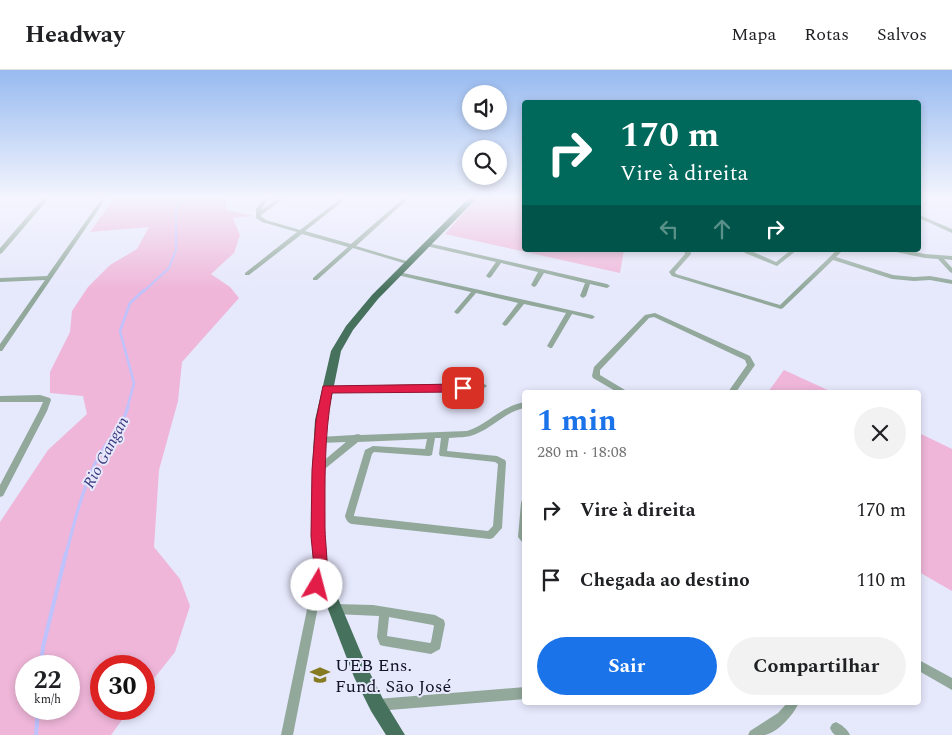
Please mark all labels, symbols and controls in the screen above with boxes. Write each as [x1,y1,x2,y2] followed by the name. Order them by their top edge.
[25,17,125,53] text: Headway
[731,21,776,48] text: Mapa
[804,21,849,48] text: Rotas
[877,21,927,48] text: Salvos
[462,85,507,185] map controls
[462,85,507,130] button: sound
[620,109,719,162] text: 170 m
[537,120,602,185] icon: right
[462,140,507,185] button: search
[620,157,748,190] text: Vire à direita
[655,215,683,243] icon: left
[708,215,736,243] icon: ahead
[761,215,789,243] icon: right
[442,367,484,409] pin
[449,374,477,402] icon: arrive
[537,398,617,444] text: 1 min
[854,407,906,459] button: close
[77,412,135,493] water label: Rio Gangan
[537,440,627,464] text: 280 m · 18:08
[537,496,565,524] icon: right
[580,496,696,525] text: Vire à direita
[856,496,906,525] text: 170 m
[290,558,342,610] position arrow
[537,566,565,594] icon: arrive
[580,566,750,595] text: Chegada ao destino
[856,566,906,595] text: 110 m
[537,637,717,695] button: Sair
[727,637,906,695] button: Compartilhar
[335,652,452,700] place label: UEB Ens. Fund. São José
[90,655,155,720] speed limit sign: 30
[33,662,62,700] text: 22
[309,664,331,686] school or university icon: UEB Ens. Fund. São José
[34,690,61,709] text: km/h

